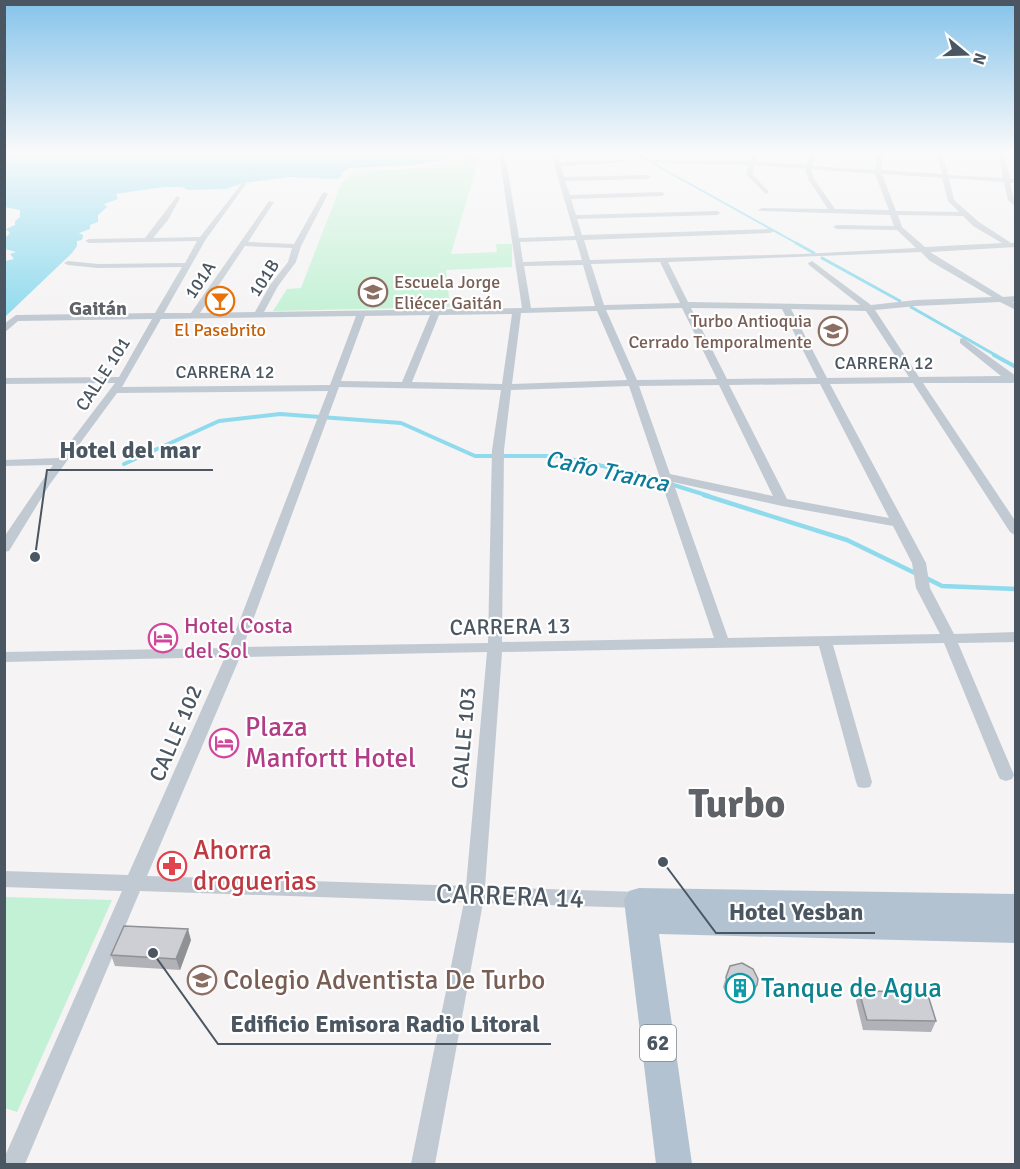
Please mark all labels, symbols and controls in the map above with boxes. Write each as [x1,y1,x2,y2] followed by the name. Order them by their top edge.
[936,24,996,84] north arrow
[968,50,991,67] text: N
[244,255,284,301] street label: 101B
[180,257,220,303] street label: 101A
[394,271,502,314] place label: Escuela Jorge Eliécer Gaitán
[357,276,389,308] school or university icon: Escuela Jorge Eliécer Gaitán
[204,285,236,317] bar icon: El Pasebrito
[69,296,127,321] district label: Gaitán
[628,310,812,353] place label: Turbo Antioquia Cerrado Temporalmente
[817,315,849,347] school or university icon: Turbo Antioquia Cerrado Temporalmente
[174,319,266,341] place label: El Pasebrito
[71,333,135,415] street label: CALLE 101
[835,352,933,374] street label: CARRERA 12
[176,361,274,383] street label: CARRERA 12
[47,428,213,470] callout: Hotel del mar
[59,435,201,465] text: Hotel del mar
[543,443,672,499] water label: Caño Tranca
[184,612,293,664] place label: Hotel Costa del Sol
[449,612,571,641] street label: CARRERA 13
[147,622,179,654] hotel icon: Hotel Costa del Sol
[143,681,208,786] street label: CALLE 102
[446,686,481,790] street label: CALLE 103
[245,711,416,775] place label: Plaza Manfortt Hotel
[208,727,240,759] hotel icon: Plaza Manfortt Hotel
[689,779,786,829] district label: Turbo
[193,834,316,898] place label: Ahorra droguerias
[156,850,188,882] pharmacy icon: Ahorra droguerias
[435,877,585,916] street label: CARRERA 14
[716,891,875,933] callout: Hotel Yesban
[729,897,863,927] text: Hotel Yesban
[186,964,218,996] school or university icon: Colegio Adventista De Turbo
[223,964,545,997] place label: Colegio Adventista De Turbo
[724,972,756,1004] building icon: Tanque de Agua
[761,972,942,1005] place label: Tanque de Agua
[218,1002,551,1044] callout: Edificio Emisora Radio Litoral
[230,1009,540,1039] text: Edificio Emisora Radio Litoral
[640,1025,676,1061] road number: 62

